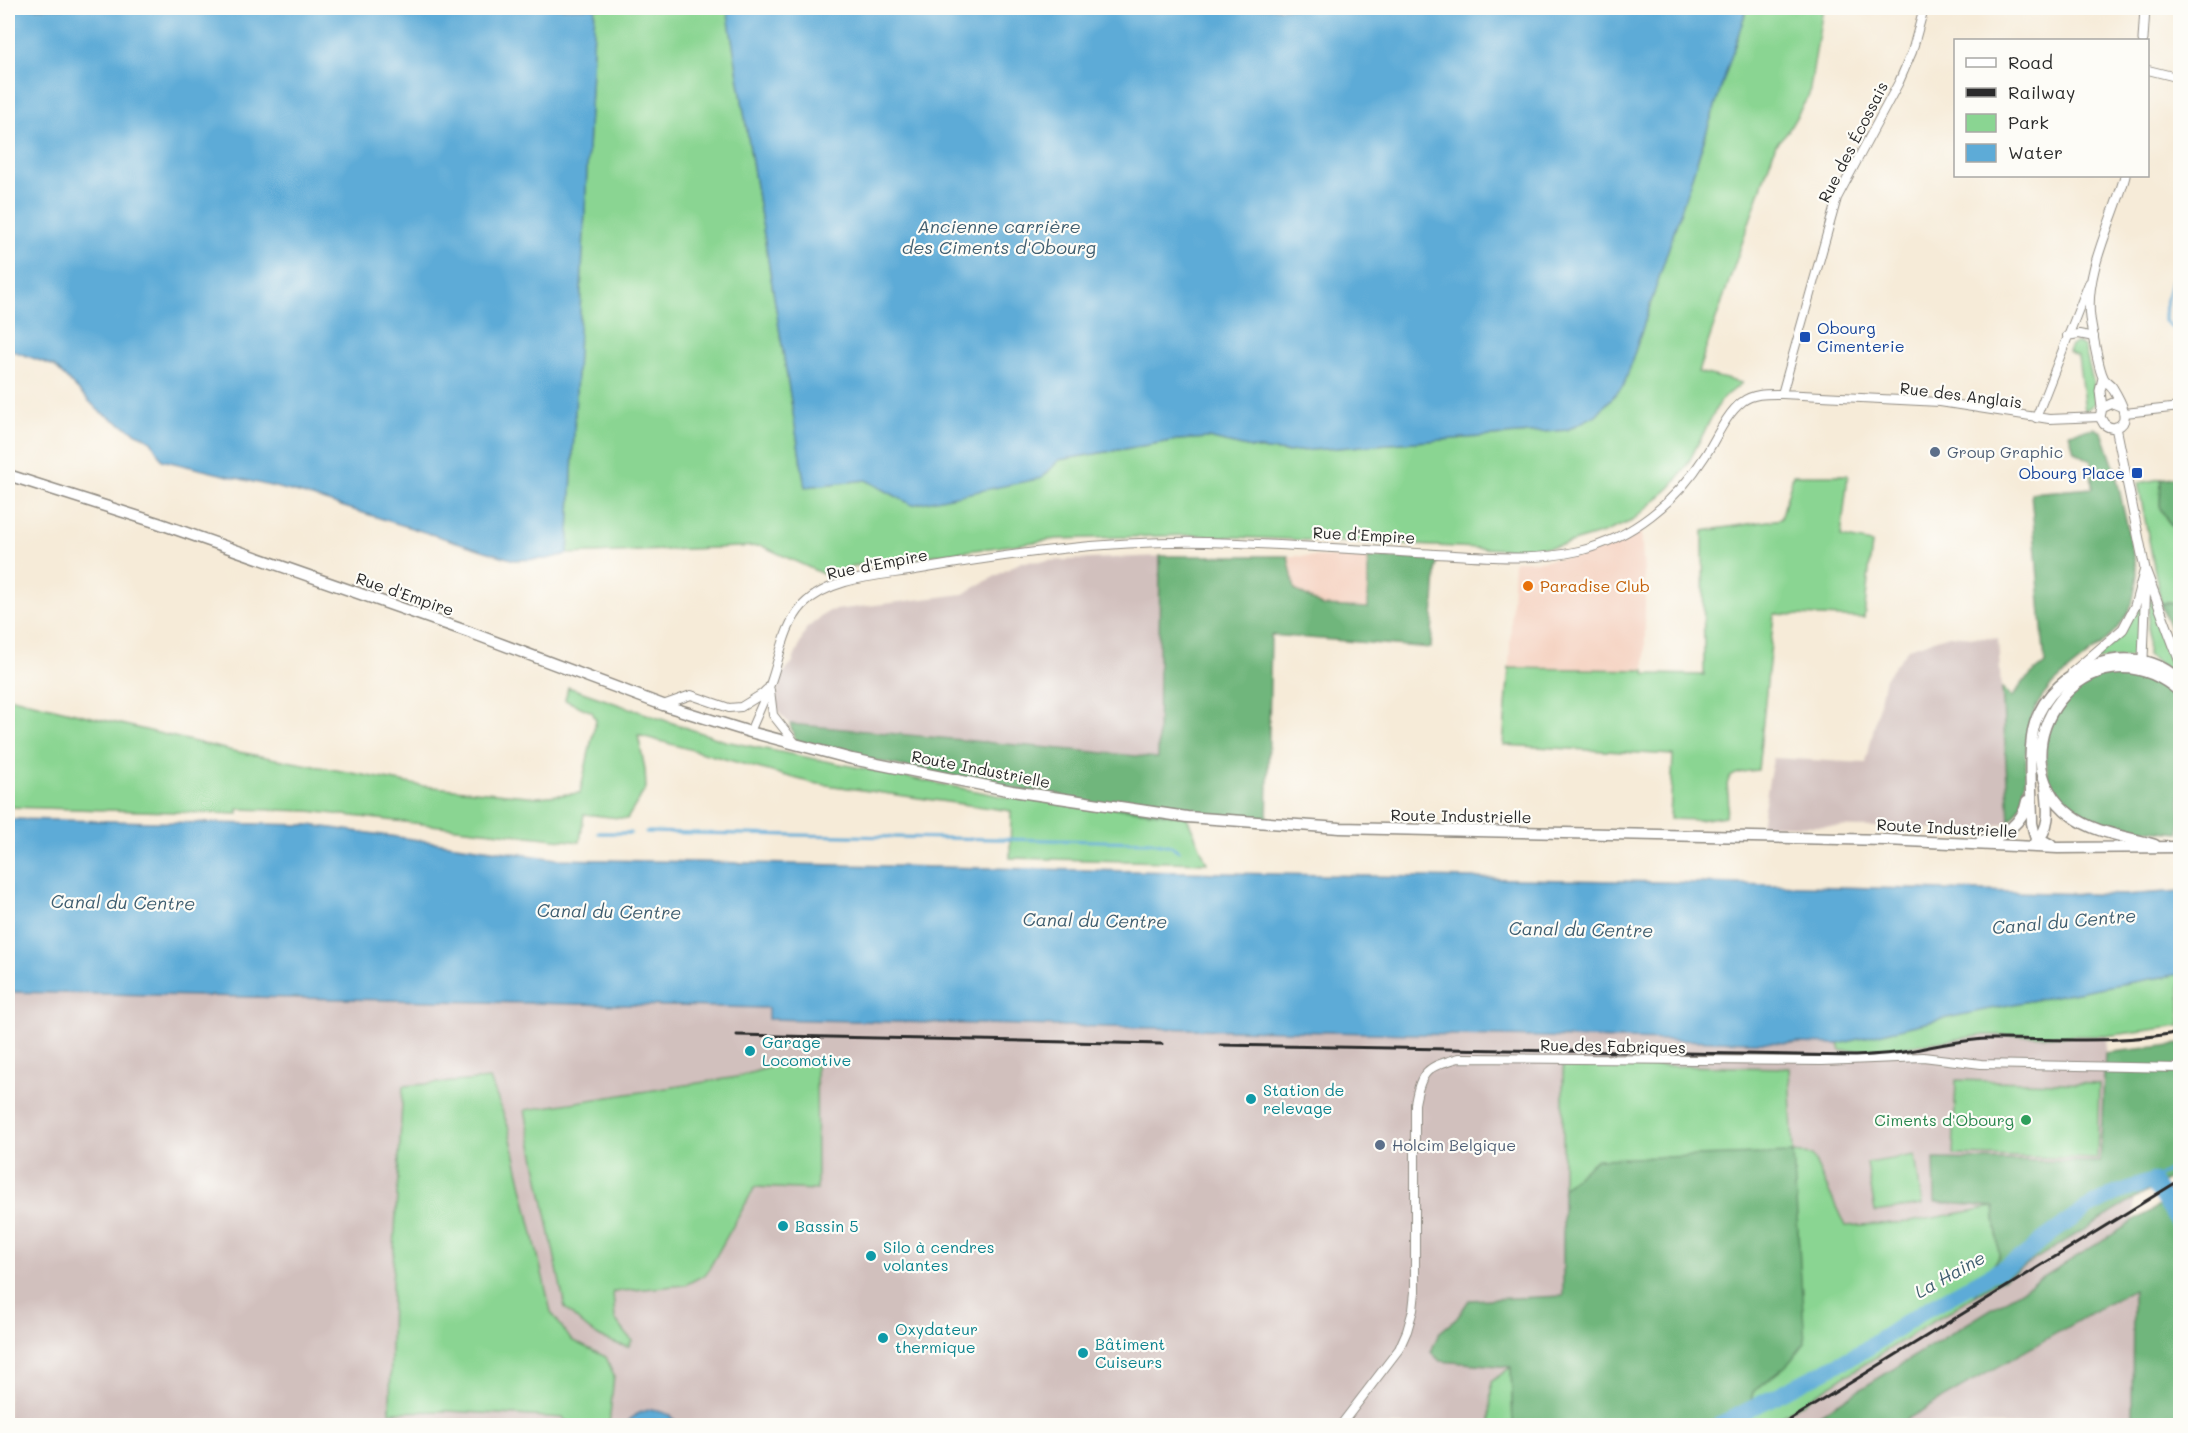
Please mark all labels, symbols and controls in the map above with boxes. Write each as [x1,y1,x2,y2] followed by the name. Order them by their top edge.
[1954,39,2149,177] legend
[2008,50,2053,74] text: Road
[1813,78,1892,206] street label: Rue des Écossais
[2008,80,2075,104] text: Railway
[2008,110,2049,134] text: Park
[2008,140,2063,164] text: Water
[902,214,1096,259] water label: Ancienne carrière des Ciments d'Obourg
[1817,317,1905,356] place label: Obourg Cimenterie
[1798,330,1812,344] marker: Obourg Cimenterie
[1899,377,2023,412] street label: Rue des Anglais
[1947,441,2063,462] place label: Group Graphic
[1928,445,1942,459] marker: Group Graphic
[2018,462,2125,483] place label: Obourg Place
[2130,466,2144,480] marker: Obourg Place
[1312,521,1416,548] street label: Rue d'Empire
[825,543,929,584] street label: Rue d'Empire
[353,567,457,620] street label: Rue d'Empire
[1540,575,1650,596] place label: Paradise Club
[1521,579,1535,593] marker: Paradise Club
[910,745,1052,792] street label: Route Industrielle
[1390,804,1532,827] street label: Route Industrielle
[1876,813,2018,842] street label: Route Industrielle
[51,889,196,915] water label: Canal du Centre
[537,898,682,924] water label: Canal du Centre
[1991,903,2137,939] water label: Canal du Centre
[1023,907,1168,933] water label: Canal du Centre
[1509,916,1654,942] water label: Canal du Centre
[762,1031,851,1070] place label: Garage Locomotive
[1540,1034,1686,1057] street label: Rue des Fabriques
[743,1044,757,1058] marker: Garage Locomotive
[1263,1079,1344,1118] place label: Station de relevage
[1244,1092,1258,1106] marker: Station de relevage
[1874,1109,2014,1130] place label: Ciments d'Obourg
[2019,1113,2033,1127] marker: Ciments d'Obourg
[1392,1134,1516,1155] place label: Holcim Belgique
[1373,1138,1387,1152] marker: Holcim Belgique
[795,1215,859,1236] place label: Bassin 5
[776,1219,790,1233] marker: Bassin 5
[883,1236,995,1275] place label: Silo à cendres volantes
[1910,1245,1989,1303] water label: La Haine
[864,1249,878,1263] marker: Silo à cendres volantes
[895,1318,978,1357] place label: Oxydateur thermique
[876,1331,890,1345] marker: Oxydateur thermique
[1095,1333,1165,1372] place label: Bâtiment Cuiseurs
[1076,1346,1090,1360] marker: Bâtiment Cuiseurs

